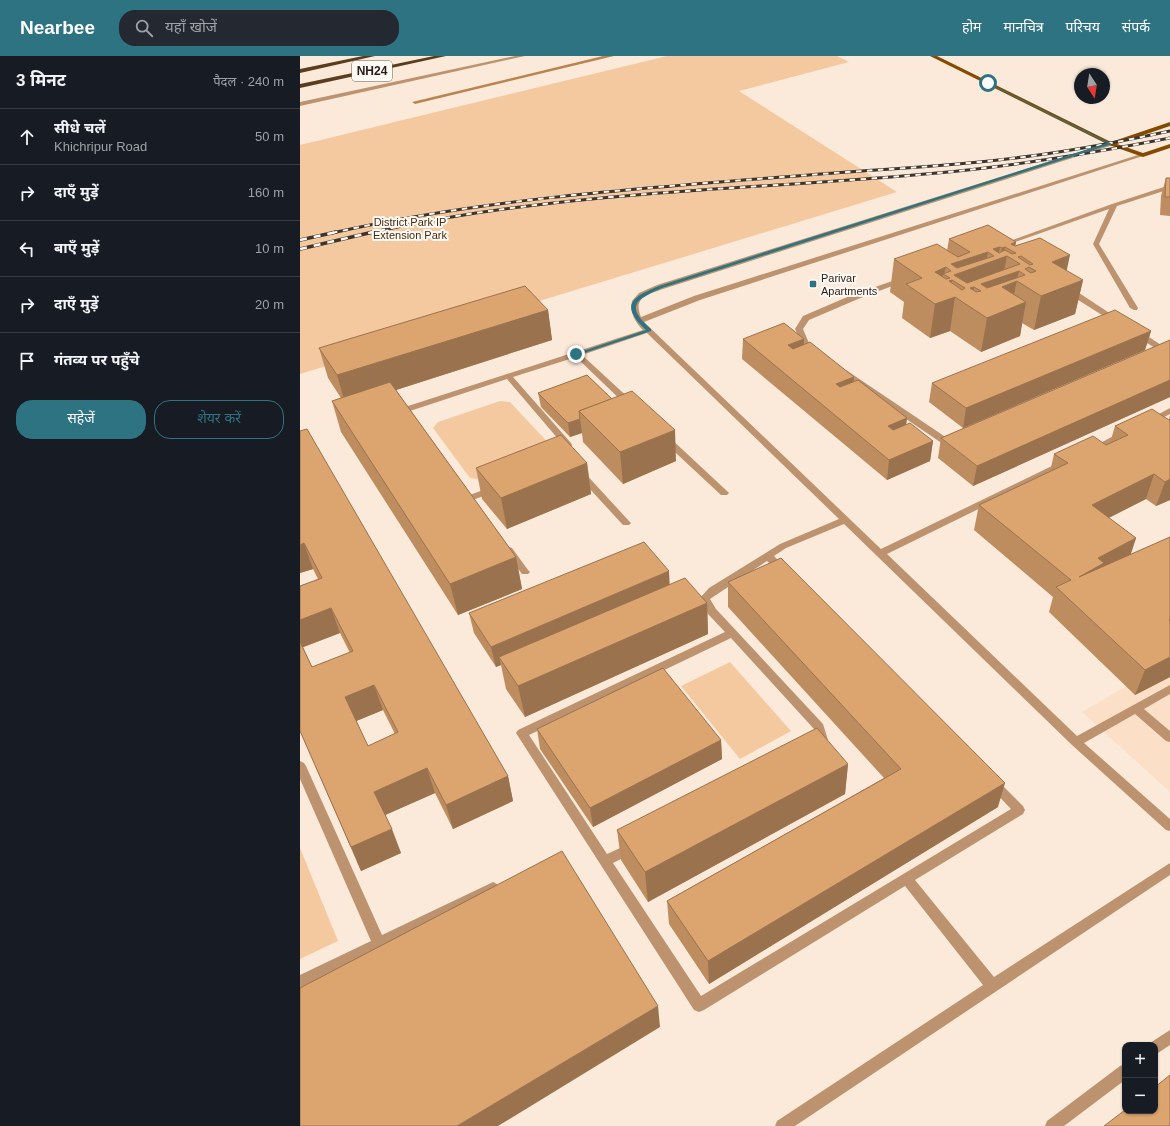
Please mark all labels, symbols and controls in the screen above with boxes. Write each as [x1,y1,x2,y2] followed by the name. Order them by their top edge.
[119,10,399,46] search box
[20,17,95,38] text: Nearbee
[133,17,155,39] icon: search
[165,18,217,35] text: यहाँ खोजें
[962,19,981,35] text: होम
[1003,19,1044,35] text: मानचित्र
[1066,19,1100,35] text: परिचय
[1122,19,1150,35] text: संपर्क
[352,61,392,81] road number: NH24
[1074,68,1110,104] north arrow
[16,71,66,90] text: 3 मिनट
[213,74,284,89] text: पैदल · 240 m
[979,74,997,92] route start
[54,119,105,136] text: सीधे चलें
[16,126,38,148] icon: ahead
[255,129,284,144] text: 50 m
[54,139,147,154] text: Khichripur Road
[16,182,38,204] icon: right
[54,183,98,200] text: दाएँ मुड़ें
[248,185,284,200] text: 160 m
[373,216,447,241] park label: District Park IP Extension Park
[16,238,38,260] icon: left
[54,239,99,256] text: बाएँ मुड़ें
[255,241,284,256] text: 10 m
[821,272,878,297] place label: Parivar Apartments
[808,279,818,289] marker: Parivar Apartments
[16,294,38,316] icon: right
[54,295,98,312] text: दाएँ मुड़ें
[255,297,284,312] text: 20 m
[567,345,585,363] route end
[16,350,38,372] icon: arrive
[54,351,139,368] text: गंतव्य पर पहुँचे
[16,400,146,439] button: सहेजें
[154,400,284,439] button: शेयर करें
[1122,1042,1158,1114] map controls
[1122,1042,1158,1078] button: +
[1122,1078,1158,1114] button: −

